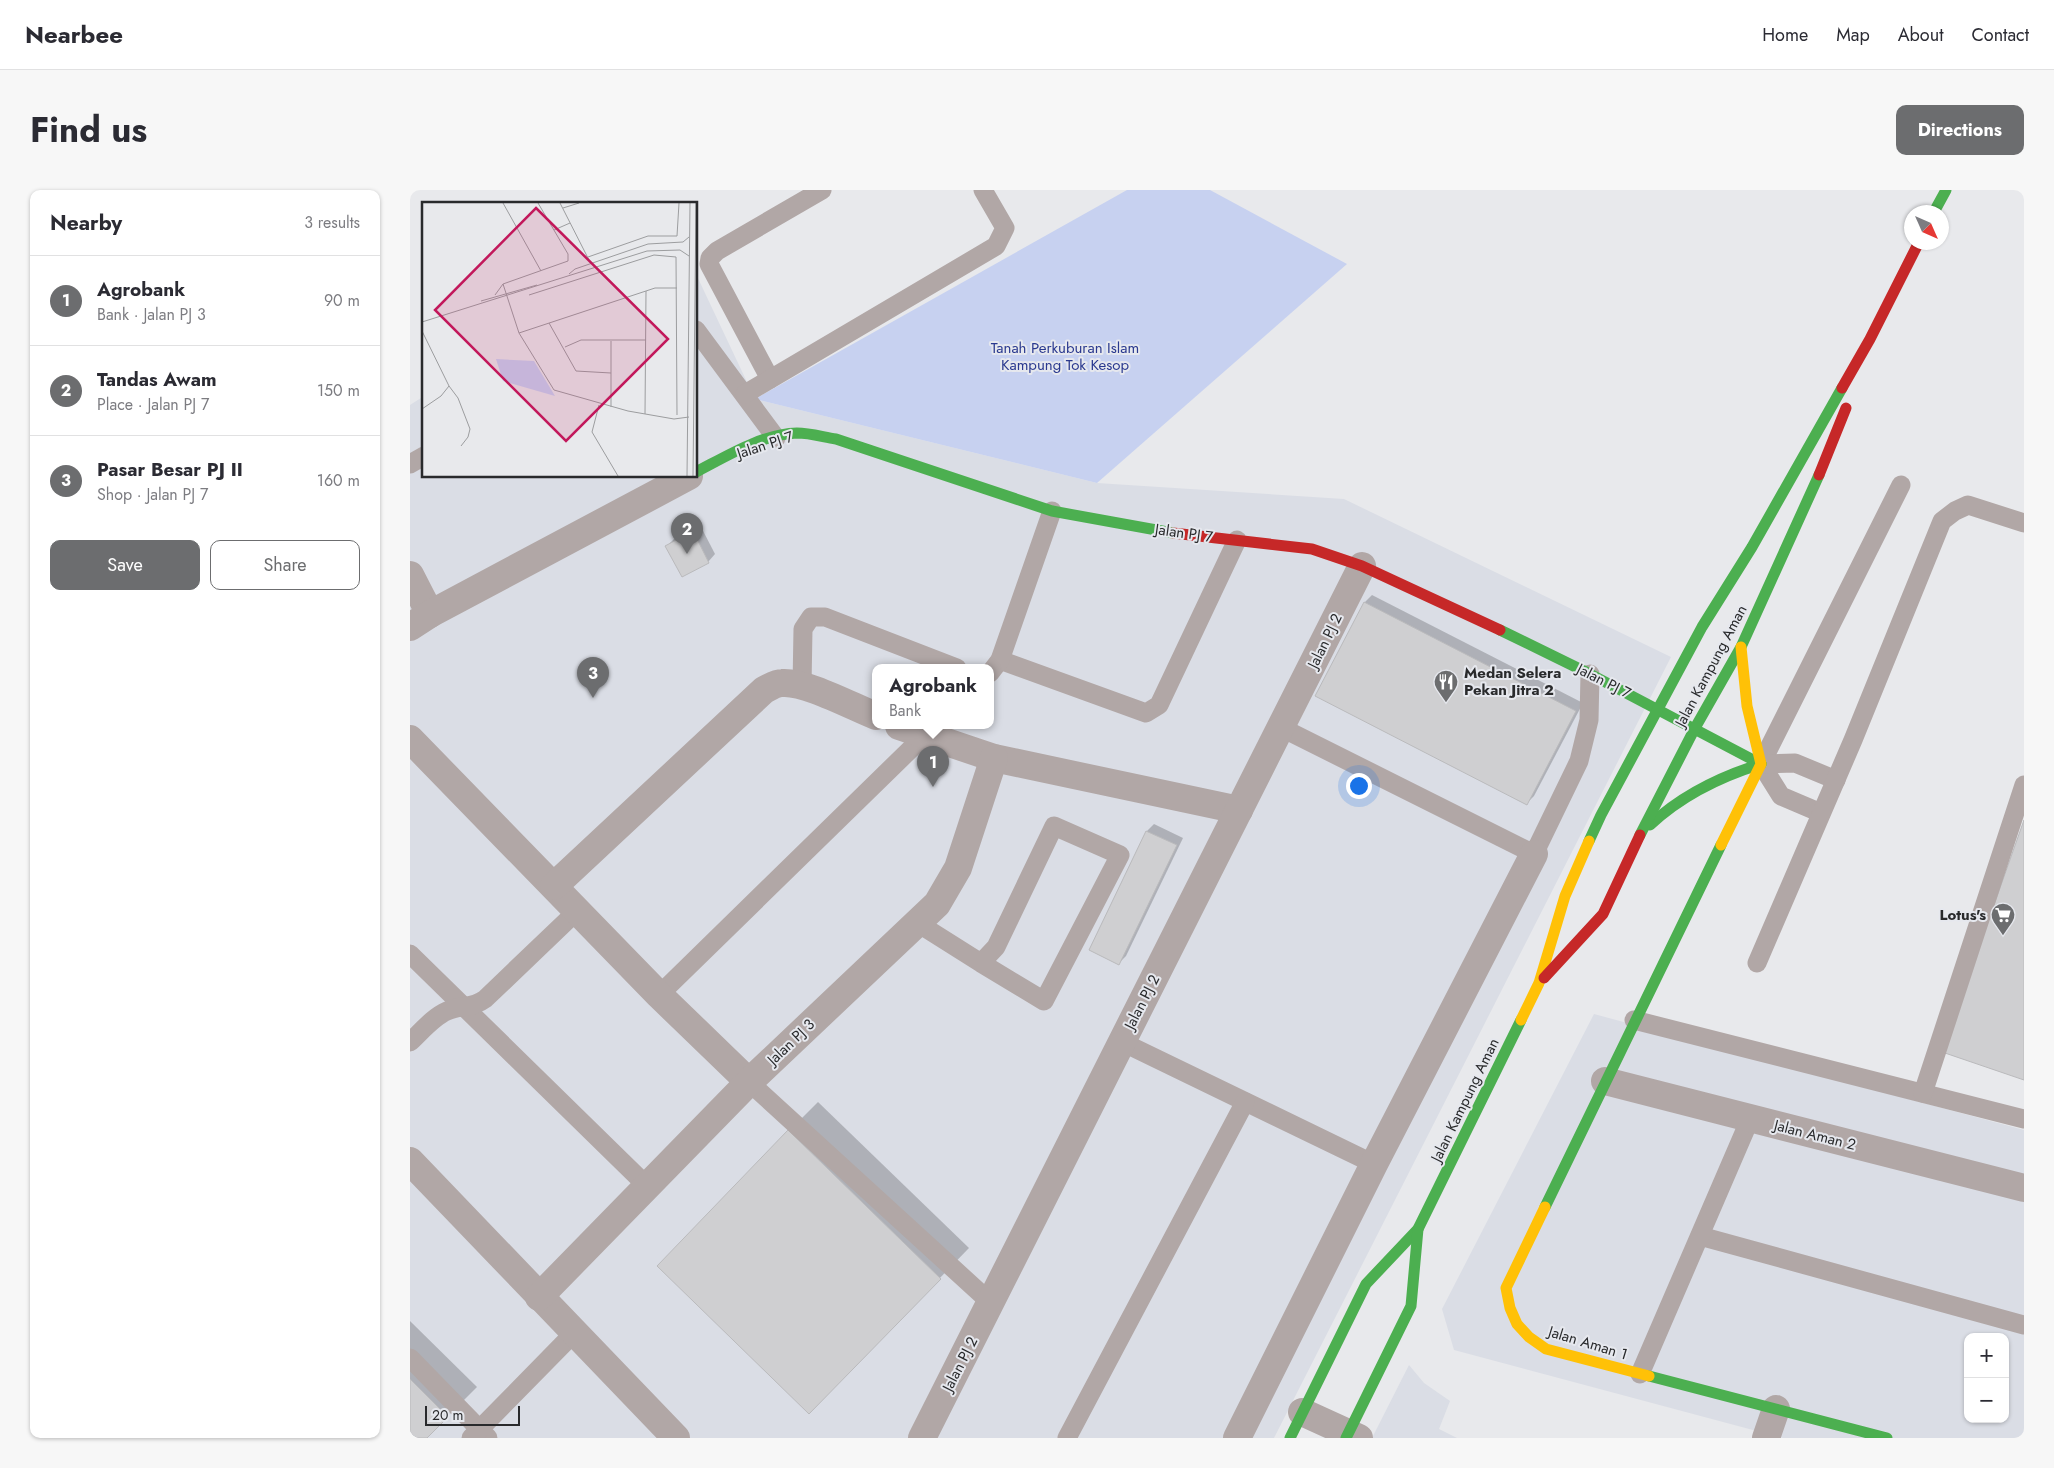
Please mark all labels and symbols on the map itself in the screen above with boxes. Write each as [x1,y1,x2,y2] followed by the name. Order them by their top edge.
[422,202,698,478] inset map
[1904,205,1949,250] north arrow
[991,337,1139,376] park label: Tanah Perkuburan Islam Kampung Tok Kesop
[732,426,796,465] street label: Jalan PJ 7
[671,513,703,554] pin: 2
[1152,518,1214,548] street label: Jalan PJ 7
[1669,601,1752,733] street label: Jalan Kampung Aman
[1301,610,1348,674] street label: Jalan PJ 2
[577,657,609,698] pin: 3
[1571,657,1635,704] street label: Jalan PJ 7
[1464,662,1561,701] place label: Medan Selera Pekan Jitra 2
[1433,669,1459,703] restaurant icon: Medan Selera Pekan Jitra 2
[917,746,949,787] pin: 1
[1346,773,1372,799] your location
[1990,902,2016,936] supermarket icon: Lotus's
[1939,904,1986,926] place label: Lotus's
[1118,971,1165,1035] street label: Jalan PJ 2
[761,1014,820,1072] street label: Jalan PJ 3
[1425,1034,1505,1167] street label: Jalan Kampung Aman
[1770,1114,1858,1156] street label: Jalan Aman 2
[1544,1320,1630,1365] street label: Jalan Aman 1
[936,1333,983,1397] street label: Jalan PJ 2
[425,1403,520,1426] scale bar

